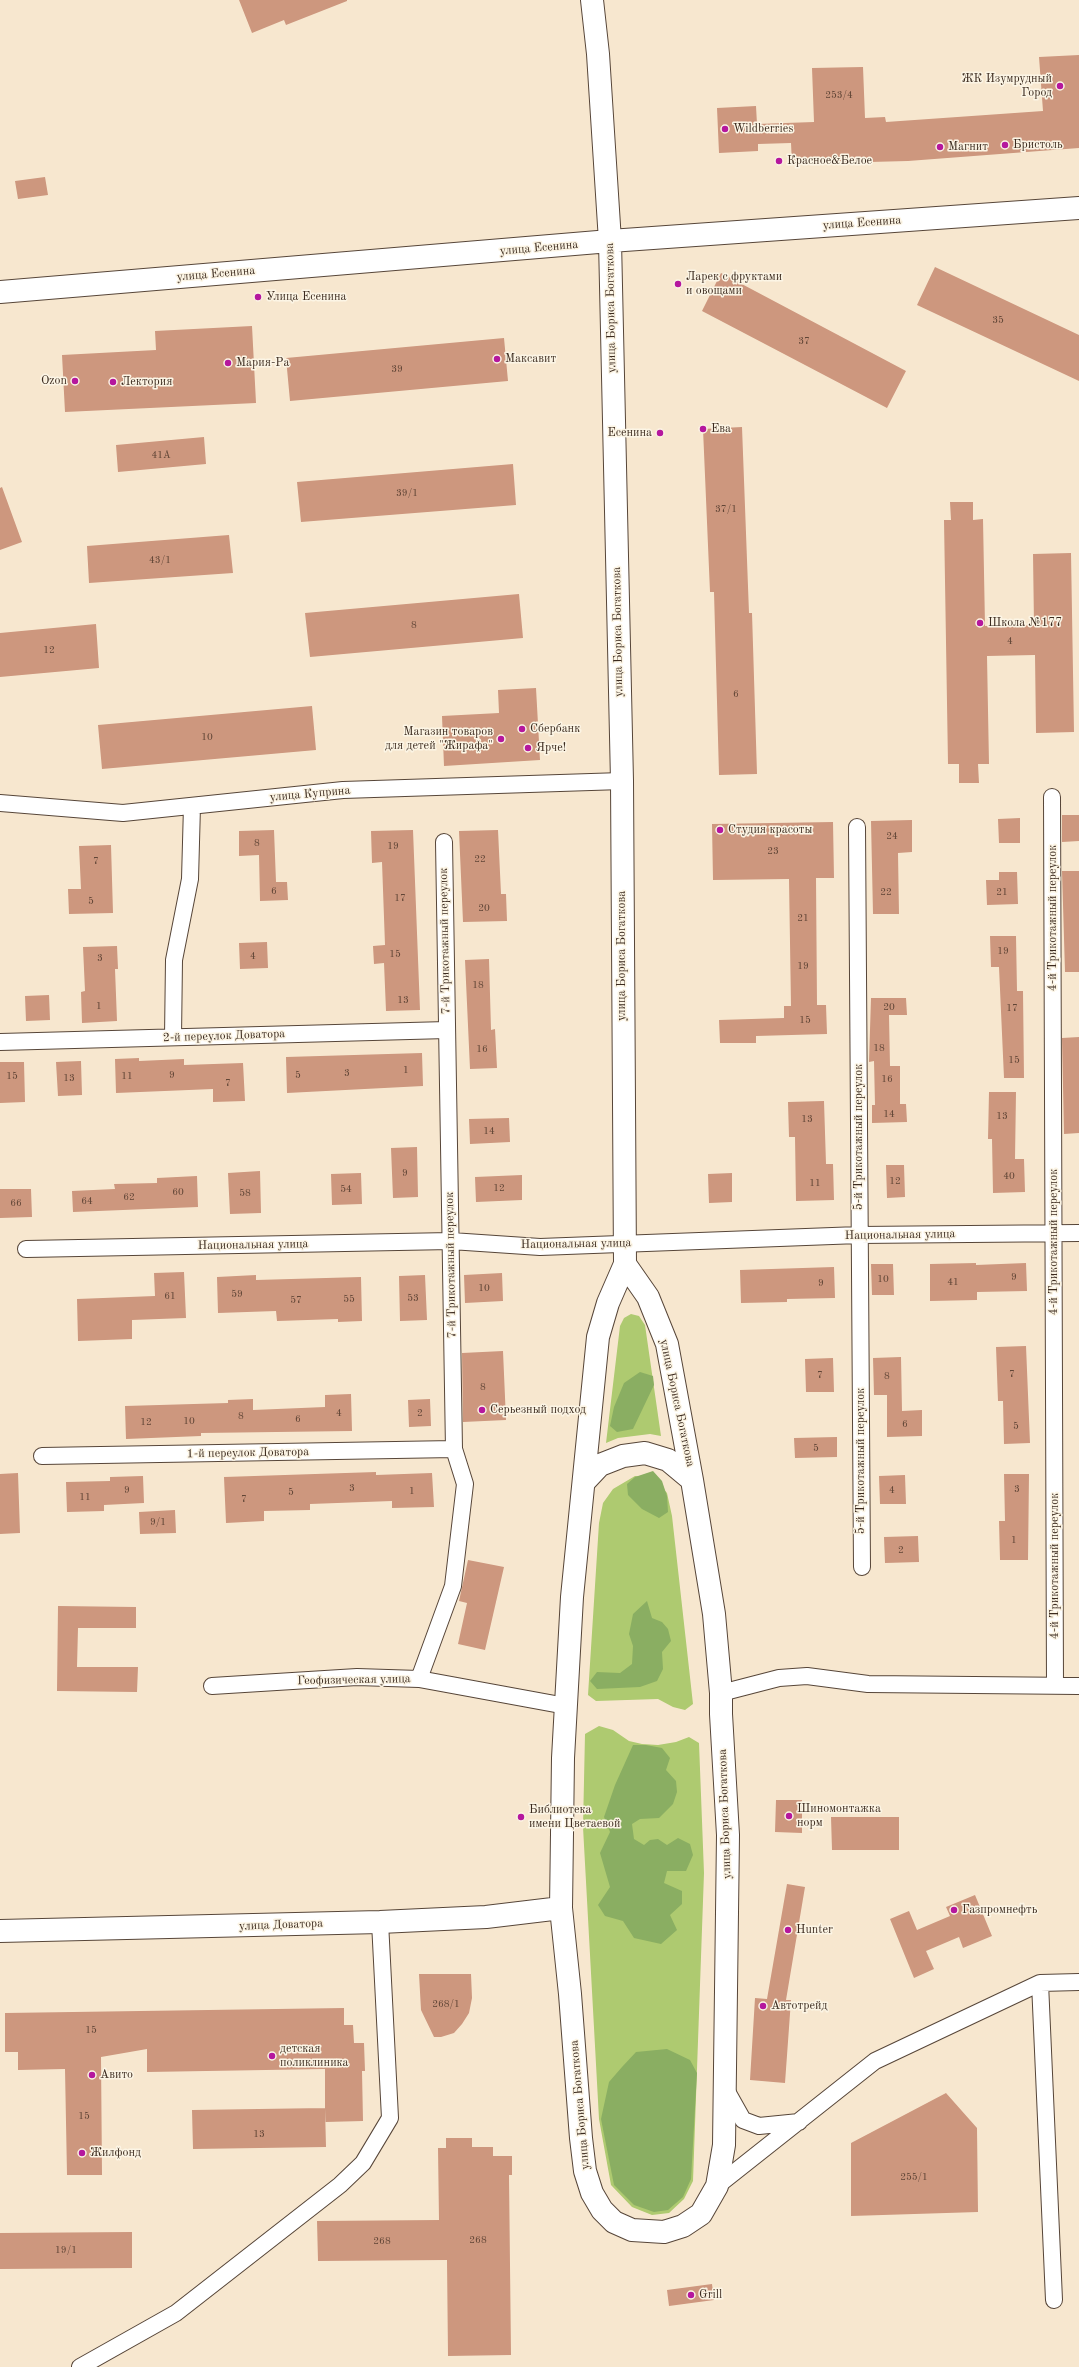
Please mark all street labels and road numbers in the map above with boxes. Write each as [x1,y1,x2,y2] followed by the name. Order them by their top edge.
[822,213,902,233] street label: улица Есенина
[499,237,579,259] street label: улица Есенина
[603,243,619,373] street label: улица Бориса Богаткова
[176,263,256,285] street label: улица Есенина
[610,567,626,697] street label: улица Бориса Богаткова
[269,783,351,805] street label: улица Куприна
[1046,845,1060,991] street label: 4-й Трикотажный переулок
[437,868,453,1014] street label: 7-й Трикотажный переулок
[615,891,629,1021] street label: улица Бориса Богаткова
[163,1027,285,1045] street label: 2-й переулок Доватора
[852,1064,866,1210] street label: 5-й Трикотажный переулок
[1047,1169,1061,1315] street label: 4-й Трикотажный переулок
[443,1192,459,1338] street label: 7-й Трикотажный переулок
[845,1227,955,1243] street label: Национальная улица
[521,1236,631,1252] street label: Национальная улица
[198,1237,308,1253] street label: Национальная улица
[656,1338,698,1468] street label: улица Бориса Богаткова
[854,1388,868,1534] street label: 5-й Трикотажный переулок
[187,1445,309,1461] street label: 1-й переулок Доватора
[1048,1493,1062,1639] street label: 4-й Трикотажный переулок
[297,1672,411,1688] street label: Геофизическая улица
[716,1749,734,1879] street label: улица Бориса Богаткова
[239,1916,323,1934] street label: улица Доватора
[567,2039,593,2171] street label: улица Бориса Богаткова

